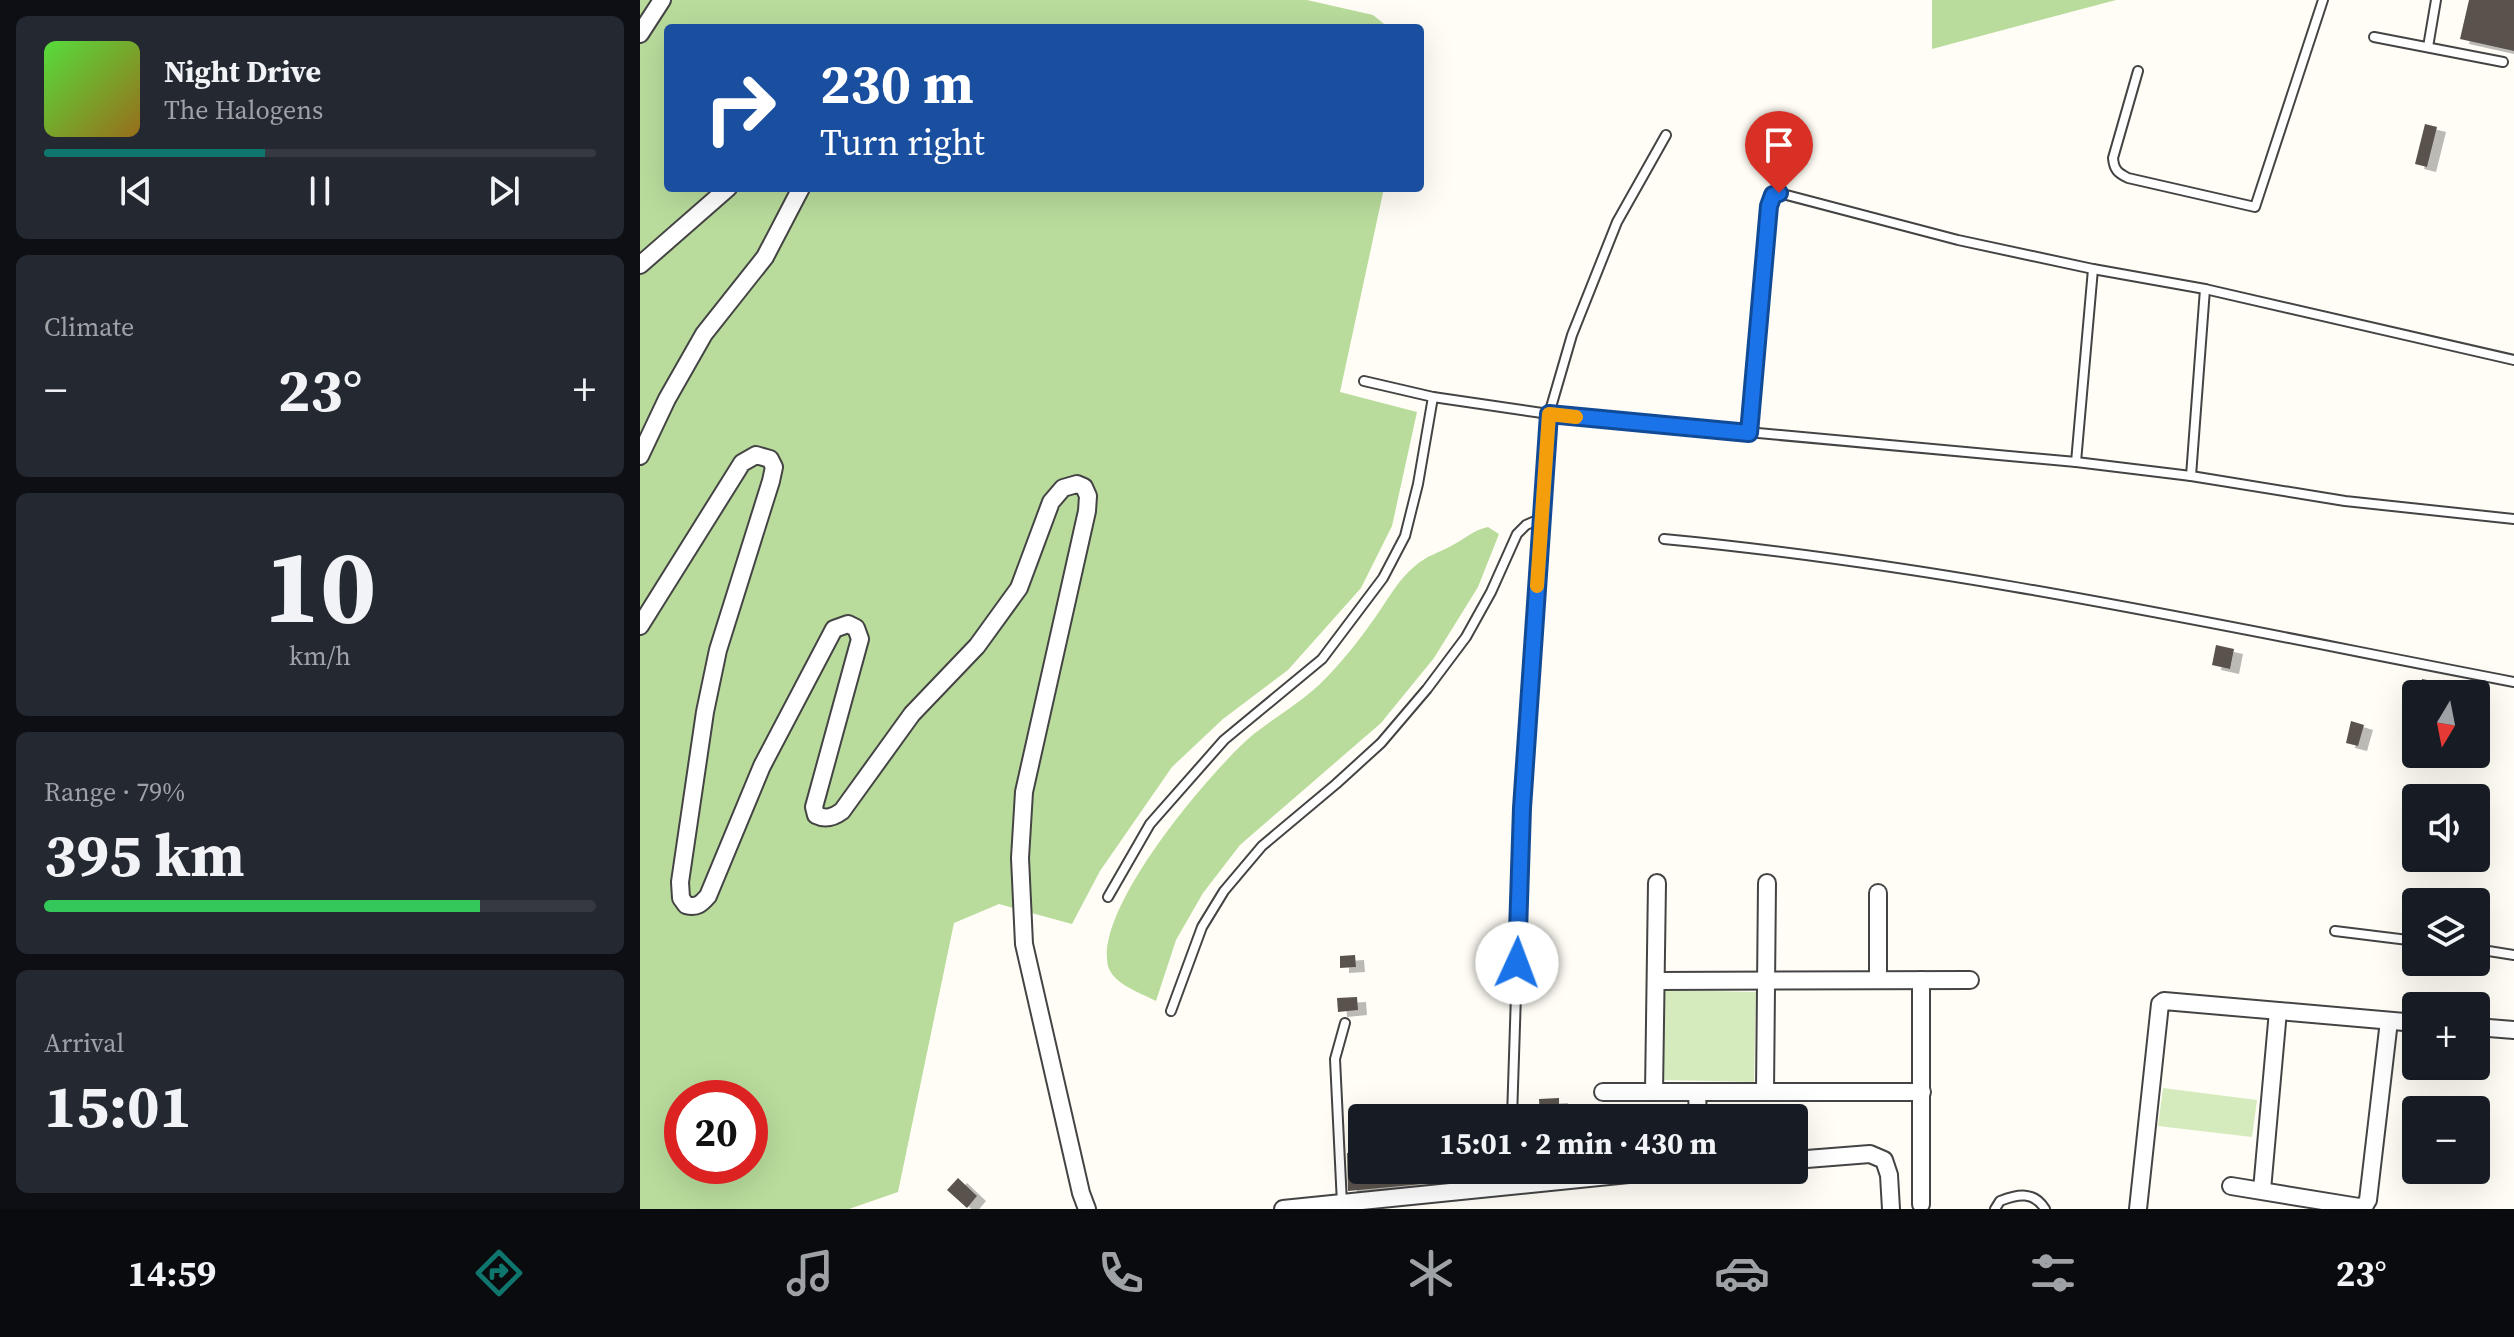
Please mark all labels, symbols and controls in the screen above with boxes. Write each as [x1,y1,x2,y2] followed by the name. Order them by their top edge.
[820,45,974,122] text: 230 m
[164,51,321,92] text: Night Drive
[688,56,792,160] icon: right
[164,92,323,128] text: The Halogens
[1745,111,1813,193] pin
[820,118,985,167] text: Turn right
[1757,123,1801,167] icon: arrive
[114,169,158,213] icon: previous
[298,169,342,213] icon: pause
[482,169,526,213] icon: next
[44,309,134,345] text: Climate
[278,349,362,431] text: 23°
[44,359,67,420] text: −
[573,359,596,420] text: +
[264,514,376,657] text: 10
[289,638,351,674] text: km/h
[2402,680,2490,768] north arrow
[2402,680,2490,1184] map controls
[44,774,185,810] text: Range · 79%
[2402,784,2490,872] button: sound
[44,814,245,896] text: 395 km
[2402,888,2490,976] button: layers
[1475,921,1559,1005] position arrow
[2402,992,2490,1080] button: +
[44,1025,124,1061] text: Arrival
[44,1065,192,1147] text: 15:01
[664,1080,768,1184] speed limit sign: 20
[2402,1096,2490,1184] button: −
[1439,1123,1717,1164] text: 15:01 · 2 min · 430 m
[471,1245,527,1301] icon: directions
[782,1245,838,1301] icon: music
[1093,1245,1149,1301] icon: phone
[1403,1245,1459,1301] icon: climate
[1714,1245,1770,1301] icon: car
[2025,1245,2081,1301] icon: filters
[127,1249,216,1298] text: 14:59
[2336,1249,2387,1298] text: 23°

